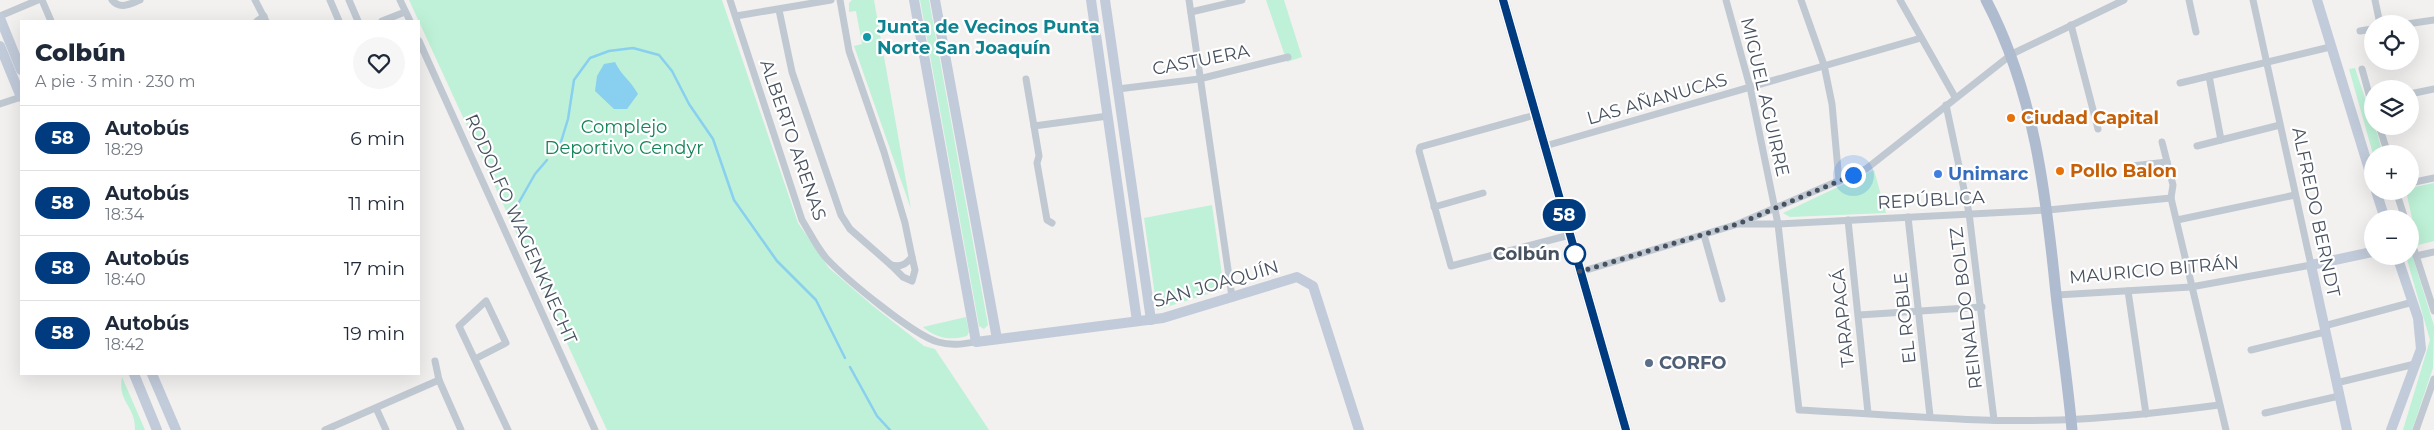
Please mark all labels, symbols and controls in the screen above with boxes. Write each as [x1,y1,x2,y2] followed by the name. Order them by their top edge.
[1736,15,1794,179] street label: MIGUEL AGUIRRE
[2364,15,2419,265] map controls
[2364,15,2419,70] button: locate
[876,16,1100,59] place label: Junta de Vecinos Punta Norte San Joaquín
[861,31,873,43] marker: Junta de Vecinos Punta Norte San Joaquín
[353,37,405,89] button: heart
[35,38,126,67] text: Colbún
[1151,40,1252,80] street label: CASTUERA
[755,57,831,223] street label: ALBERTO ARENAS
[1584,68,1730,130] street label: LAS AÑANUCAS
[35,72,196,91] text: A pie · 3 min · 230 m
[2364,80,2419,135] button: layers
[2021,107,2159,129] place label: Ciudad Capital
[460,111,582,348] street label: RODOLFO WAGENKNECHT
[2005,112,2017,124] marker: Ciudad Capital
[545,116,703,159] park label: Complejo Deportivo Cendyr
[105,117,189,140] text: Autobús
[2287,125,2345,300] street label: ALFREDO BERNDT
[51,127,74,149] text: 58
[350,127,405,150] text: 6 min
[105,140,143,159] text: 18:29
[2364,145,2419,200] button: +
[2070,160,2177,182] place label: Pollo Balon
[1841,163,1866,188] your location
[1948,163,2029,185] place label: Unimarc
[2054,165,2066,177] marker: Pollo Balon
[1932,168,1944,180] marker: Unimarc
[105,182,189,205] text: Autobús
[1877,186,1985,214] street label: REPÚBLICA
[51,192,74,214] text: 58
[348,192,405,215] text: 11 min
[1542,199,1586,231] line badge: 58
[1553,204,1575,226] text: 58
[105,205,144,224] text: 18:34
[2364,210,2419,265] button: −
[1945,225,1987,390] street label: REINALDO BOLTZ
[1493,243,1560,265] place label: Colbún
[1564,243,1586,265] marker: Colbún
[105,247,189,270] text: Autobús
[2068,252,2240,288] street label: MAURICIO BITRÁN
[1151,256,1281,312] street label: SAN JOAQUÍN
[51,257,74,279] text: 58
[344,257,405,280] text: 17 min
[1827,268,1859,368] street label: TARAPACÁ
[105,270,146,289] text: 18:40
[1889,271,1921,365] street label: EL ROBLE
[105,312,189,335] text: Autobús
[51,322,74,344] text: 58
[343,322,405,345] text: 19 min
[105,335,144,354] text: 18:42
[1659,352,1726,374] place label: CORFO
[1643,357,1655,369] marker: CORFO

